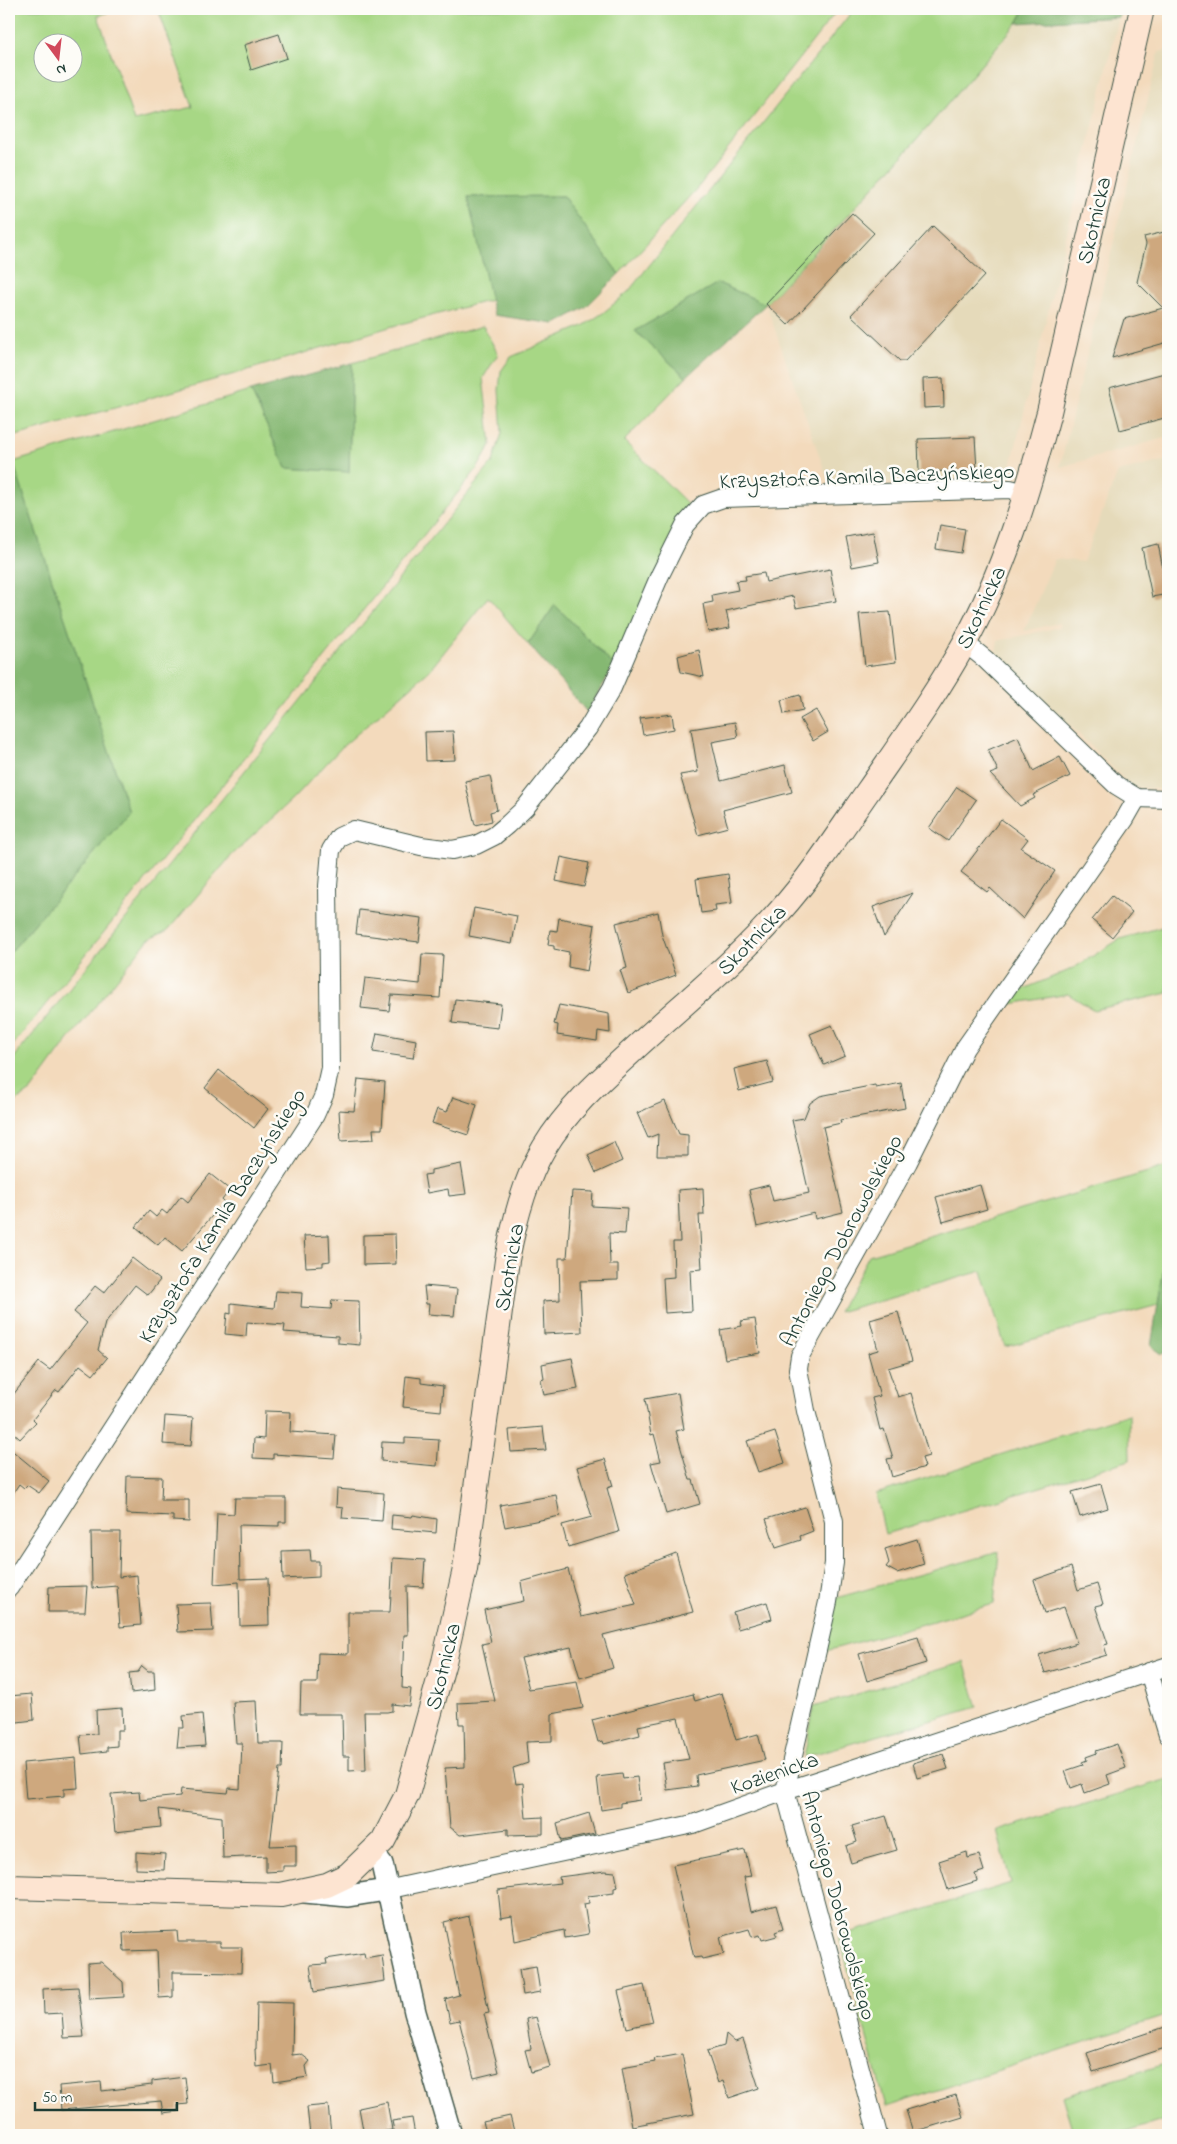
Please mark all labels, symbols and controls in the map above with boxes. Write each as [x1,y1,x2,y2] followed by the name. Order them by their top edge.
[32,32,82,82] north arrow
[54,58,68,80] text: N
[1070,174,1121,267] street label: Skotnicka
[719,457,1015,500] street label: Krzysztofa Kamila Baczyńskiego
[949,561,1016,655] street label: Skotnicka
[711,898,795,984] street label: Skotnicka
[132,1083,316,1351] street label: Krzysztofa Kamila Baczyńskiego
[773,1130,913,1354] street label: Antoniego Dobrowolskiego
[487,1221,534,1314] street label: Skotnicka
[419,1620,471,1714] street label: Skotnicka
[727,1745,823,1805] street label: Kozienicka
[790,1788,883,2024] street label: Antoniego Dobrowolskiego
[35,2079,178,2111] scale bar
[42,2087,73,2109] text: 50 m

